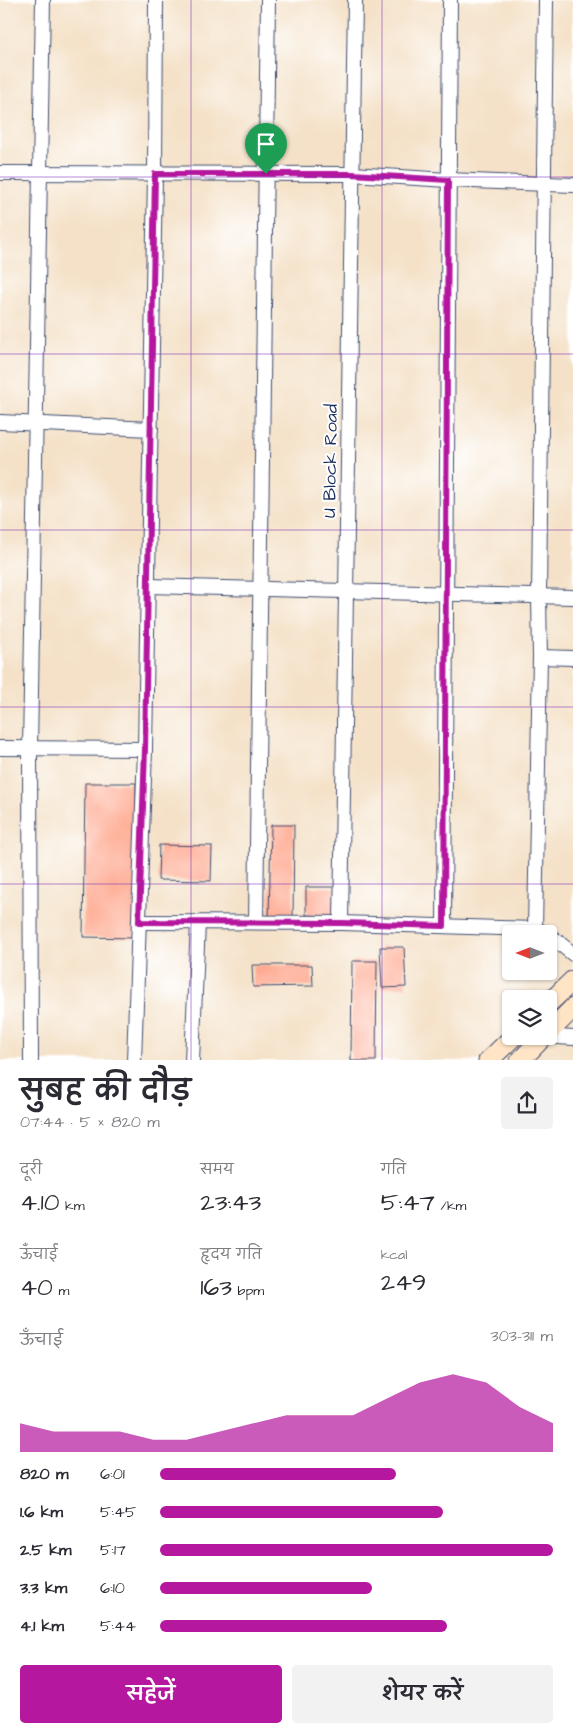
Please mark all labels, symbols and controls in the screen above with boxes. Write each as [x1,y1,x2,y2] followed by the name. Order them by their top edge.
[245,123,287,174] pin
[252,130,280,158] icon: arrive
[317,404,344,518] street label: U Block Road
[502,925,558,980] north arrow
[502,925,557,1045] map controls
[502,990,557,1045] button: layers
[20,1072,191,1111] text: सुबह की दौड़
[501,1077,553,1129] button: share
[20,1111,160,1133] text: 07:44 · 5 × 820 m
[20,1160,42,1180] text: दूरी
[200,1160,234,1180] text: समय
[381,1160,406,1180] text: गति
[20,1185,60,1220] text: 4.10
[200,1185,261,1220] text: 23:43
[381,1185,435,1220] text: 5:47
[60,1196,85,1216] text: km
[435,1196,466,1216] text: /km
[20,1245,58,1265] text: ऊँचाई
[200,1245,262,1265] text: हृदय गति
[381,1245,407,1265] text: kcal
[381,1265,426,1300] text: 249
[20,1270,53,1305] text: 40
[200,1270,232,1305] text: 163
[53,1281,69,1301] text: m
[232,1281,264,1301] text: bpm
[491,1325,553,1347] text: 303–311 m
[20,1329,63,1351] text: ऊँचाई
[20,1463,68,1485] text: 820 m
[100,1463,125,1485] text: 6:01
[20,1501,63,1523] text: 1.6 km
[100,1501,136,1523] text: 5:45
[20,1539,71,1561] text: 2.5 km
[100,1539,126,1561] text: 5:17
[20,1577,67,1599] text: 3.3 km
[100,1577,125,1599] text: 6:10
[20,1615,64,1637] text: 4.1 km
[100,1615,136,1637] text: 5:44
[20,1665,282,1723] button: सहेजें
[292,1665,553,1723] button: शेयर करें

